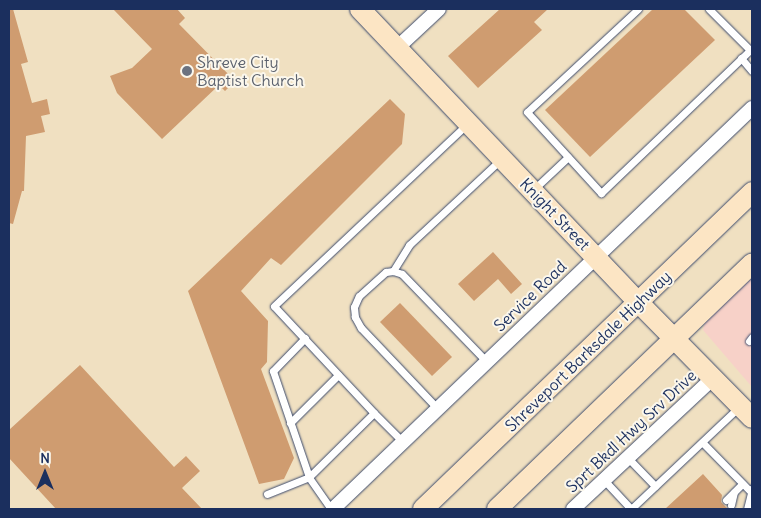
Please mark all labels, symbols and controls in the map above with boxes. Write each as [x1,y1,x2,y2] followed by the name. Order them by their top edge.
[197,52,304,90] place label: Shreve City Baptist Church
[181,65,193,77] marker: Shreve City Baptist Church
[516,174,594,254] street label: Knight Street
[490,257,570,335] street label: Service Road
[501,267,675,435] street label: Shreveport Barksdale Highway
[562,366,700,496] street label: Sprt Bkdl Hwy Srv Drive
[20,448,70,498] north arrow
[40,449,50,467] text: N

